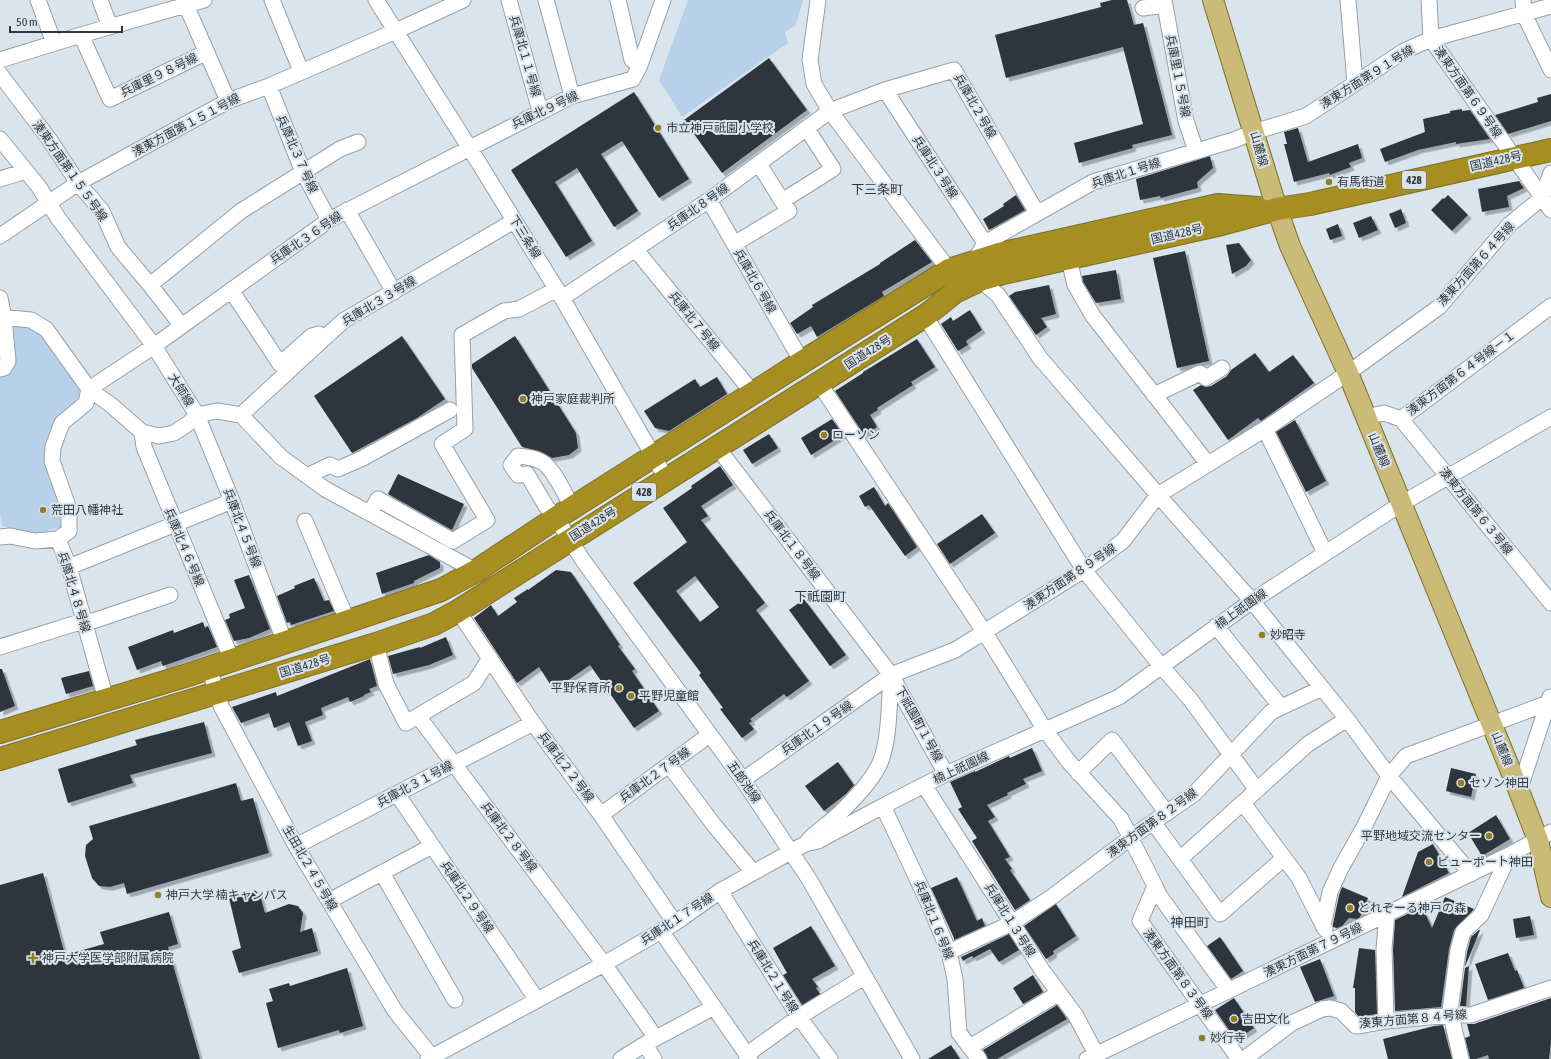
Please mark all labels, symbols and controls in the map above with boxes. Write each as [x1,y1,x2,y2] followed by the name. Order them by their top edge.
[10,8,122,34] scale bar
[507,14,543,98] street label: 兵庫北１１号線
[16,15,38,29] text: 50 m
[1163,33,1193,119] street label: 兵庫里１５号線
[1317,42,1417,112] street label: 湊東方面第９１号線
[1431,44,1505,140] street label: 湊東方面第６９号線
[118,50,200,100] street label: 兵庫里９８号線
[951,71,999,141] street label: 兵庫北２号線
[509,88,581,132] street label: 兵庫北９号線
[130,91,242,159] street label: 湊東方面第１５１号線
[274,113,320,195] street label: 兵庫北３７号線
[30,118,110,224] street label: 湊東方面第１５５号線
[666,121,774,135] place label: 市立神戸祇園小学校
[653,123,663,133] marker: 市立神戸祇園小学校
[1247,130,1271,168] street label: 山麓線
[910,133,960,201] street label: 兵庫北３号線
[1469,148,1523,174] street label: 国道428号
[1090,155,1162,191] street label: 兵庫北１号線
[1402,171,1426,189] road number: 428
[1337,175,1385,189] place label: 有馬街道
[1324,177,1334,187] marker: 有馬街道
[664,181,732,233] street label: 兵庫北８号線
[851,182,903,197] district label: 下三条町
[267,209,345,267] street label: 兵庫北３６号線
[506,213,544,261] street label: 下三条線
[1435,219,1517,309] street label: 湊東方面第６４号線
[1150,221,1204,247] street label: 国道428号
[731,246,779,316] street label: 兵庫北６号線
[339,273,419,329] street label: 兵庫北３３号線
[666,289,722,353] street label: 兵庫北７号線
[1404,328,1518,418] street label: 湊東方面第６４号線－１
[842,332,894,372] street label: 国道428号
[166,371,196,409] street label: 大師線
[531,392,615,406] place label: 神戸家庭裁判所
[518,394,528,404] marker: 神戸家庭裁判所
[832,428,880,442] place label: ローソン
[819,430,829,440] marker: ローソン
[1366,431,1392,469] street label: 山麓線
[1437,465,1515,557] street label: 湊東方面第６３号線
[632,483,656,501] road number: 428
[220,486,264,570] street label: 兵庫北４５号線
[51,503,123,517] place label: 荒田八幡神社
[567,504,619,544] street label: 国道428号
[38,505,48,515] marker: 荒田八幡神社
[161,506,207,588] street label: 兵庫北４６号線
[761,507,823,583] street label: 兵庫北１８号線
[1021,541,1119,613] street label: 湊東方面第８９号線
[55,550,93,634] street label: 兵庫北４８号線
[1212,586,1270,632] street label: 楠上祇園線
[794,589,846,604] district label: 下祇園町
[1270,628,1306,642] place label: 妙昭寺
[1257,630,1267,640] marker: 妙昭寺
[278,652,332,680] street label: 国道428号
[551,681,611,695] place label: 平野保育所
[614,683,624,693] marker: 平野保育所
[893,684,945,764] street label: 下祇園町１号線
[639,689,699,703] place label: 平野児童館
[626,691,636,701] marker: 平野児童館
[779,698,855,758] street label: 兵庫北１９号線
[535,729,597,805] street label: 兵庫北２２号線
[1489,730,1515,768] street label: 山麓線
[617,745,693,805] street label: 兵庫北２７号線
[931,749,991,787] street label: 楠上祇園線
[375,758,455,810] street label: 兵庫北３１号線
[724,758,764,806] street label: 五郎池線
[1469,776,1529,790] place label: セゾン神田
[1456,778,1466,788] marker: セゾン神田
[1104,786,1200,860] street label: 湊東方面第８２号線
[478,799,540,875] street label: 兵庫北２８号線
[280,823,340,913] street label: 生田北２４５号線
[1361,829,1481,843] place label: 平野地域交流センター
[1484,831,1494,841] marker: 平野地域交流センター
[1437,855,1533,869] place label: ビューポート神田
[1424,857,1434,867] marker: ビューポート神田
[438,858,496,936] street label: 兵庫北２９号線
[912,878,956,962] street label: 兵庫北１６号線
[982,881,1038,959] street label: 兵庫北１３号線
[166,888,288,902] place label: 神戸大学 楠キャンパス
[153,890,163,900] marker: 神戸大学 楠キャンパス
[638,890,716,948] street label: 兵庫北１７号線
[1358,901,1466,915] place label: とれぞーる神戸の森
[1345,903,1355,913] marker: とれぞーる神戸の森
[1170,915,1210,930] district label: 神田町
[1261,920,1365,980] street label: 湊東方面第７９号線
[1141,926,1215,1022] street label: 湊東方面第８３号線
[745,937,801,1015] street label: 兵庫北２１号線
[42,951,174,965] place label: 神戸大学医学部附属病院
[27,952,39,964] marker: 神戸大学医学部附属病院
[1359,1007,1467,1031] street label: 湊東方面第８４号線
[1242,1012,1290,1026] place label: 吉田文化
[1229,1014,1239,1024] marker: 吉田文化
[1210,1031,1246,1045] place label: 妙行寺
[1197,1033,1207,1043] marker: 妙行寺

